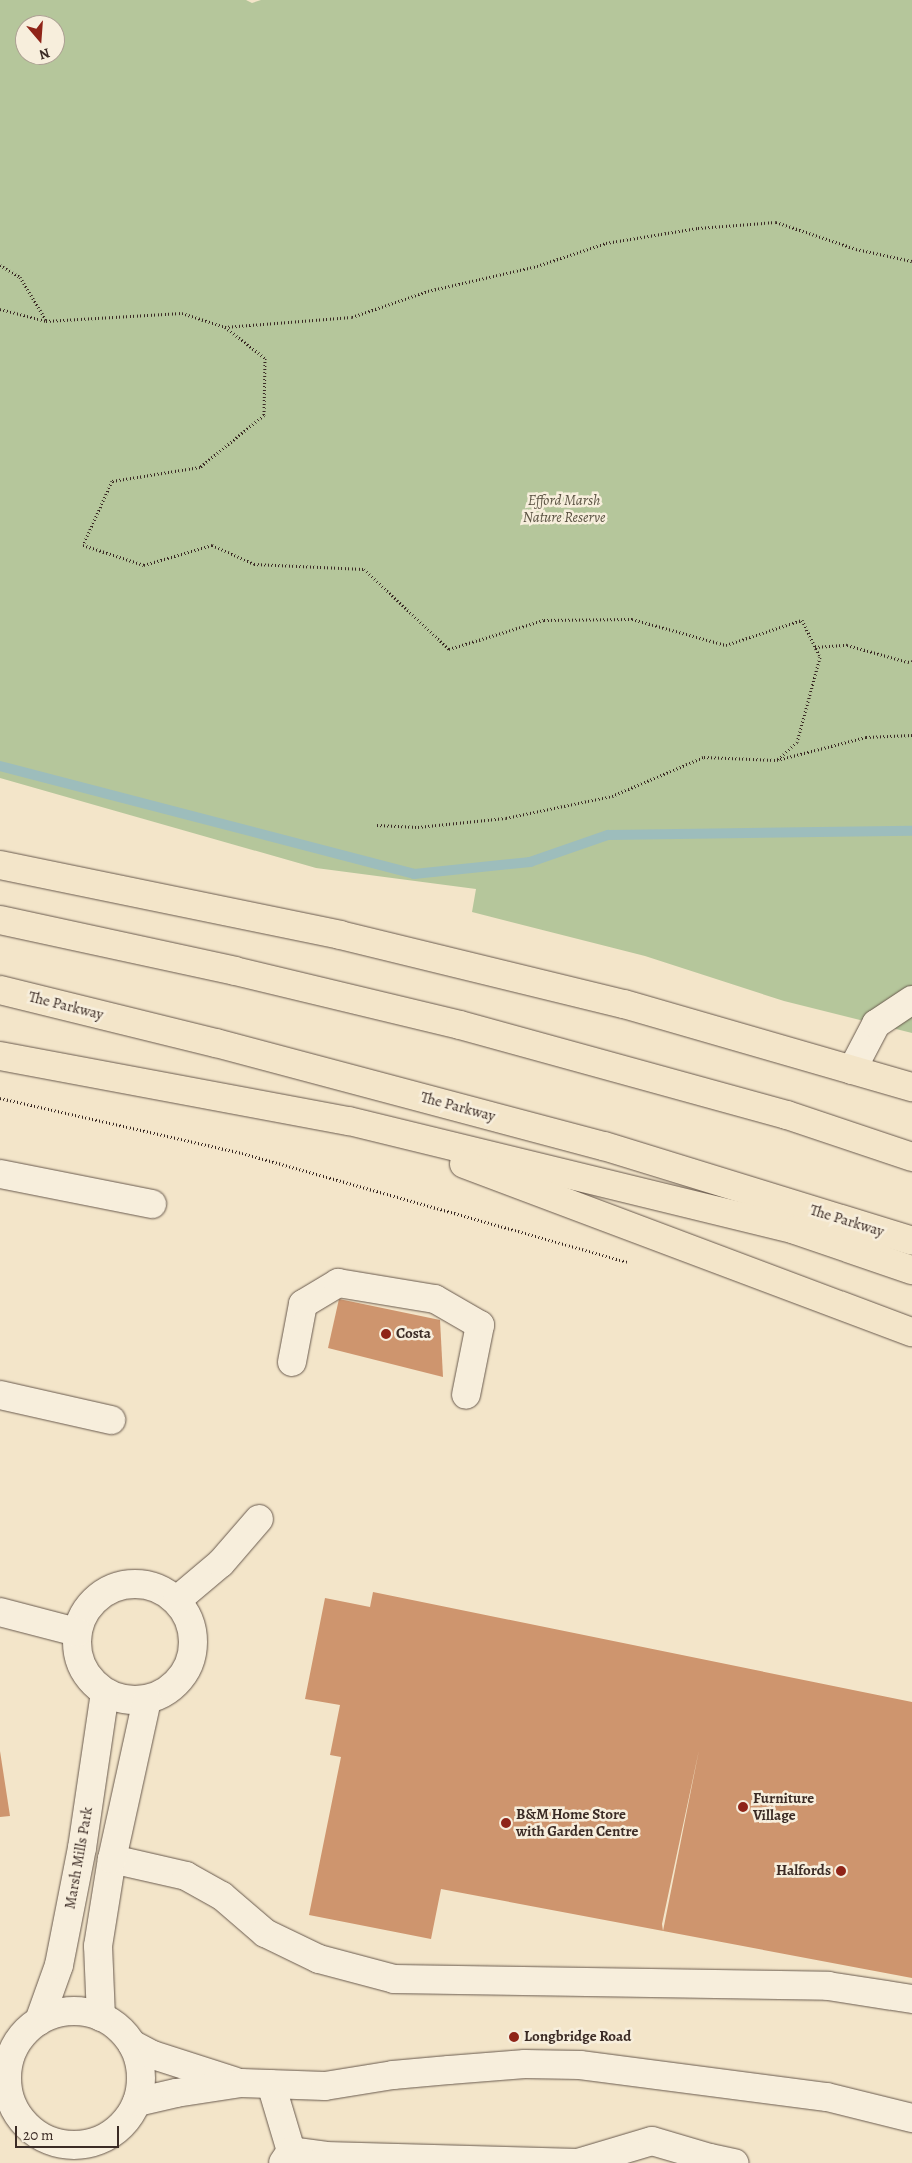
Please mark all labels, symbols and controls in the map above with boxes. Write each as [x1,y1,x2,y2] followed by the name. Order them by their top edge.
[15,15,65,65] north arrow
[37,43,52,64] text: N
[523,491,605,526] park label: Efford Marsh Nature Reserve
[27,988,105,1024] street label: The Parkway
[419,1088,497,1126] street label: The Parkway
[808,1201,886,1241] street label: The Parkway
[396,1325,431,1343] place label: Costa
[380,1328,392,1340] marker: Costa
[753,1789,814,1824] place label: Furniture Village
[737,1801,749,1813] marker: Furniture Village
[61,1805,97,1911] street label: Marsh Mills Park
[516,1805,638,1840] place label: B&M Home Store with Garden Centre
[500,1817,512,1829] marker: B&M Home Store with Garden Centre
[776,1862,831,1880] place label: Halfords
[835,1865,847,1877] marker: Halfords
[524,2028,631,2046] place label: Longbridge Road
[508,2031,520,2043] marker: Longbridge Road
[18,2116,121,2148] scale bar
[23,2125,54,2145] text: 20 m

